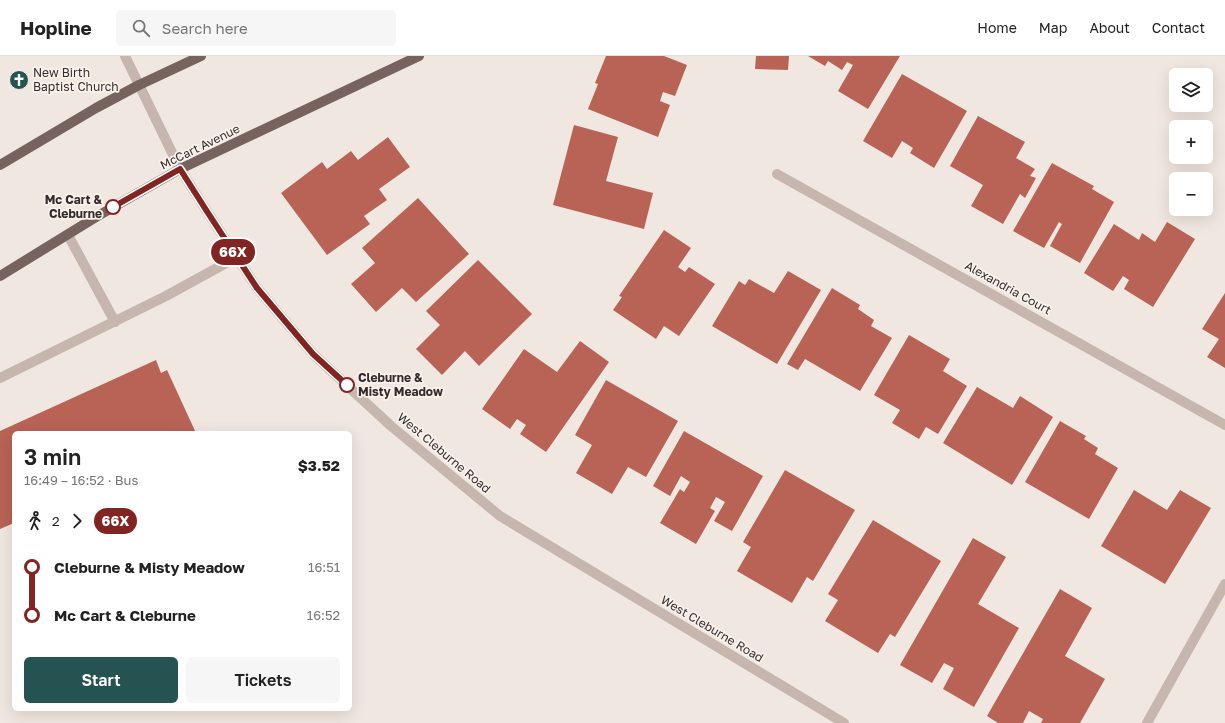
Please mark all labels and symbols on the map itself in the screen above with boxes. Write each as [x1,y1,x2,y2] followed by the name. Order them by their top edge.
[33,65,119,94] place label: New Birth Baptist Church
[8,69,30,91] church icon: New Birth Baptist Church
[157,121,242,172] street label: McCart Avenue
[45,192,102,221] place label: Mc Cart & Cleburne
[105,199,121,215] marker: Mc Cart & Cleburne
[210,239,256,265] line badge: 66X
[963,258,1054,318] street label: Alexandria Court
[358,370,443,399] place label: Cleburne & Misty Meadow
[339,377,355,393] marker: Cleburne & Misty Meadow
[395,409,494,496] street label: West Cleburne Road
[658,592,766,665] street label: West Cleburne Road

